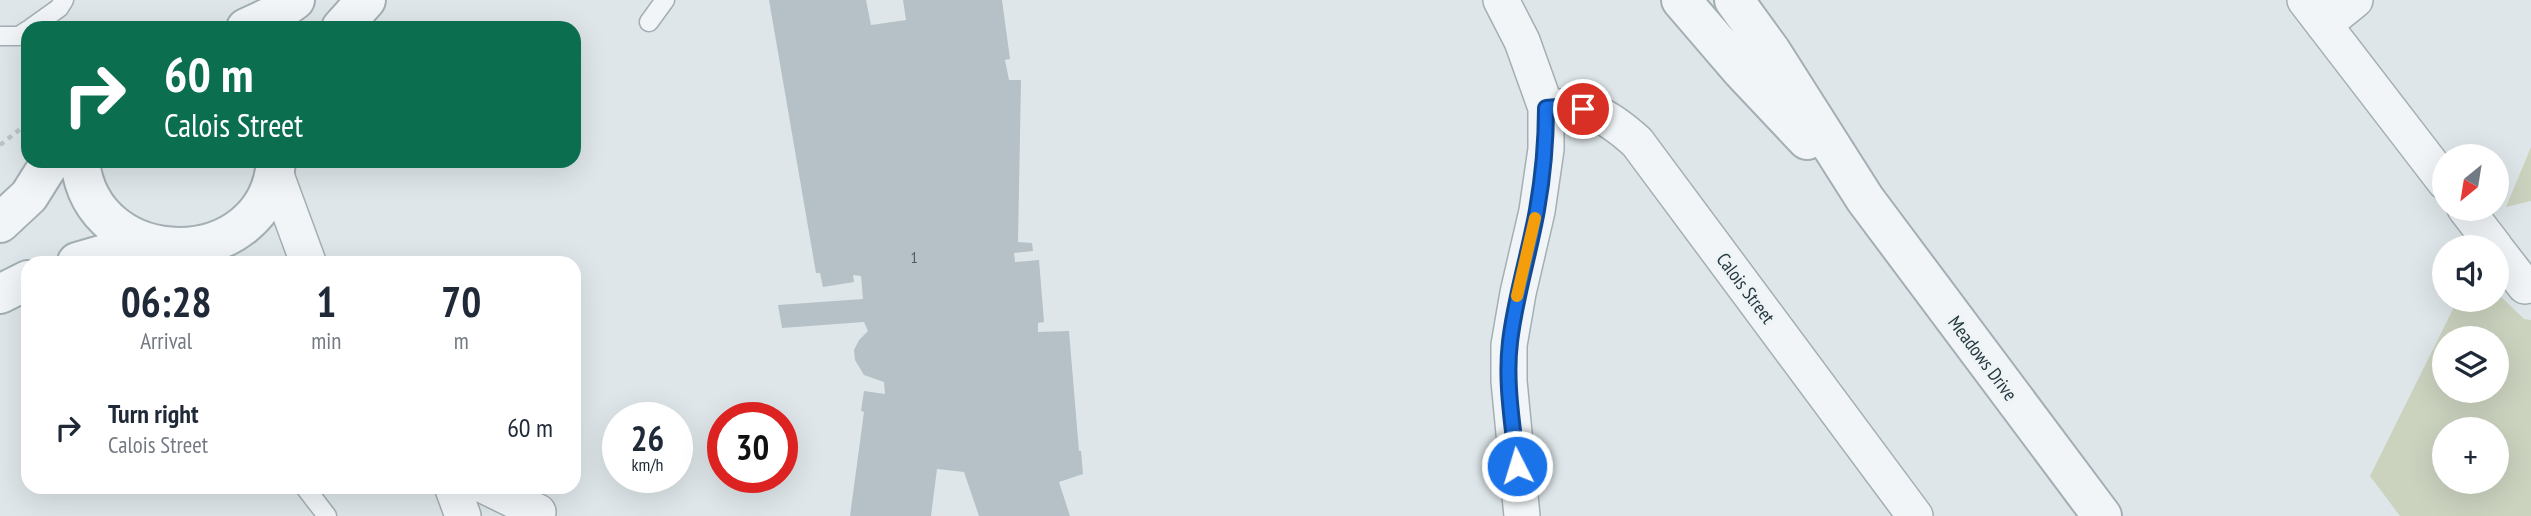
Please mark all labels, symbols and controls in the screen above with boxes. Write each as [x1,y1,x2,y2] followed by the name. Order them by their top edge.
[164,42,253,106] text: 60 m
[49,49,140,140] icon: right
[1553,79,1613,139] pin
[1564,90,1602,128] icon: arrive
[164,104,303,146] text: Calois Street
[2432,144,2510,220] north arrow
[2432,144,2509,494] map controls
[2432,235,2509,312] button: sound
[910,247,918,267] house number: 1
[1712,248,1781,329] street label: Calois Street
[121,274,212,329] text: 06:28
[316,274,336,329] text: 1
[441,274,481,329] text: 70
[1943,311,2023,405] street label: Meadows Drive
[140,326,192,355] text: Arrival
[311,326,341,355] text: min
[454,326,469,355] text: m
[2432,326,2509,403] button: layers
[108,397,199,430] text: Turn right
[707,402,798,493] speed limit sign: 30
[49,409,87,447] icon: right
[507,411,553,444] text: 60 m
[631,415,664,461] text: 26
[2432,417,2509,494] button: +
[1480,429,1554,503] position arrow
[108,430,208,459] text: Calois Street
[632,453,663,476] text: km/h

